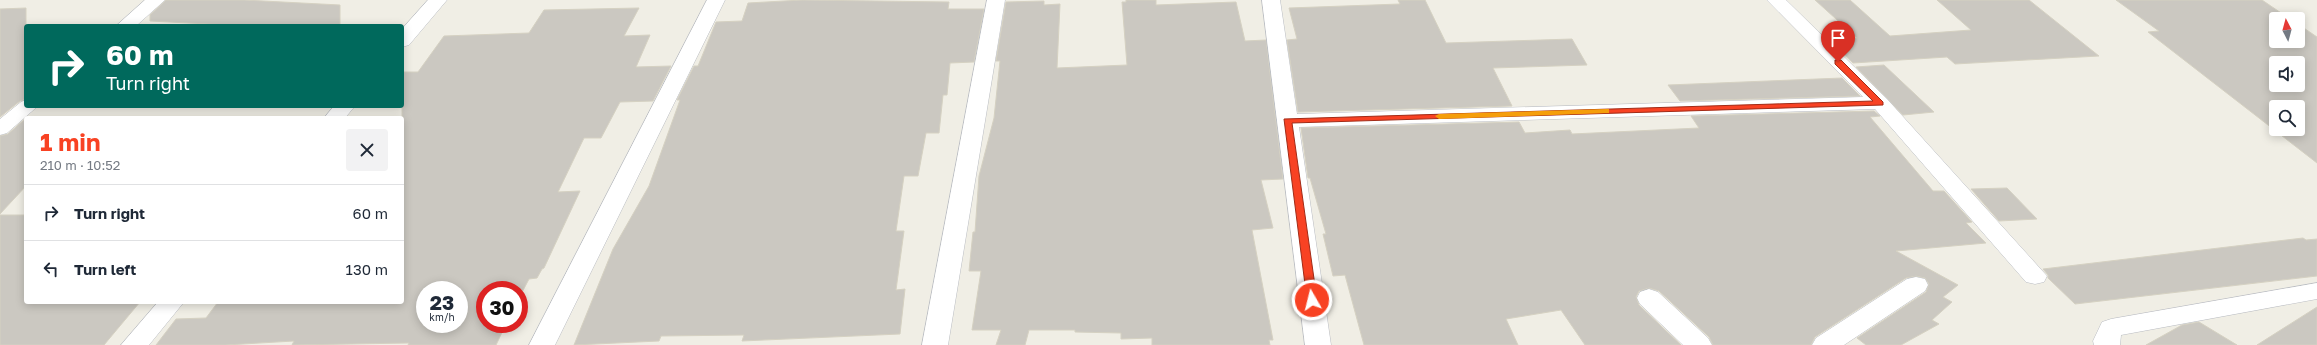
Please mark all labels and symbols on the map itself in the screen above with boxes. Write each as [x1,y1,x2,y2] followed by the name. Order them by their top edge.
[2269,12,2305,48] north arrow
[1821,21,1855,62] pin
[1291,279,1333,321] position arrow
[476,281,528,333] speed limit sign: 30

